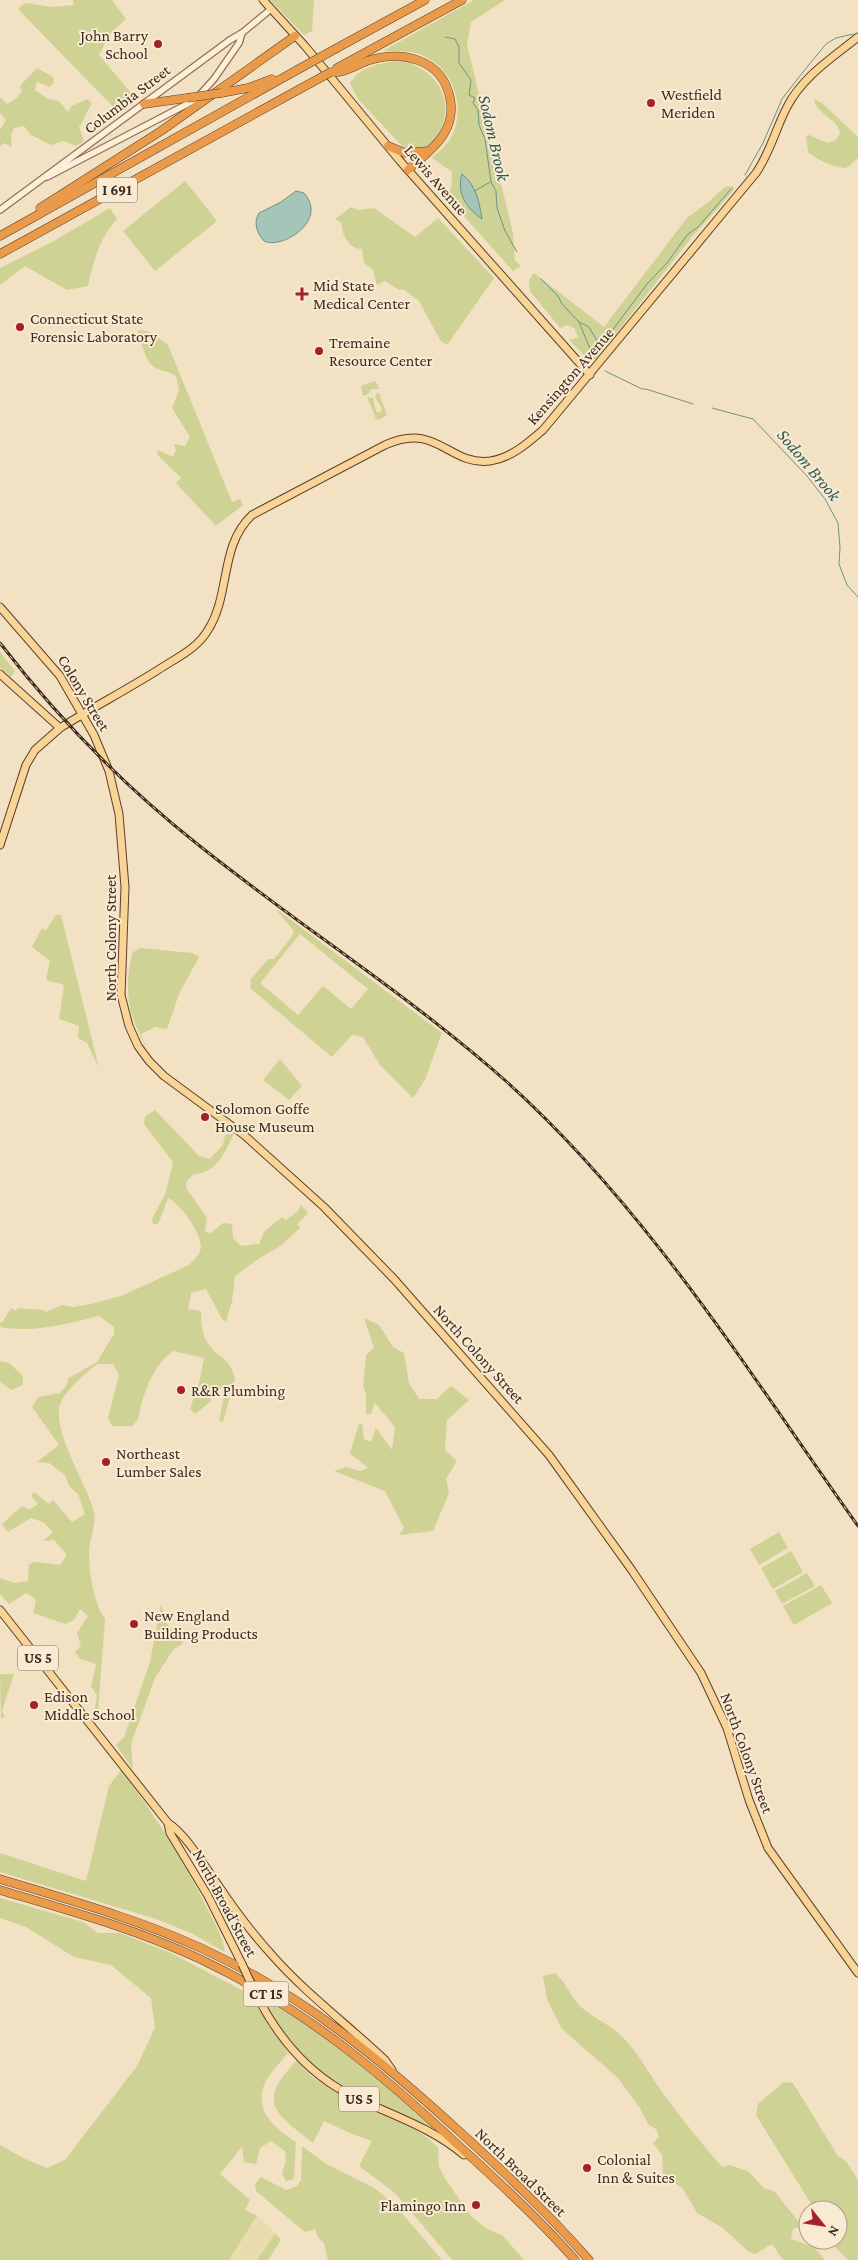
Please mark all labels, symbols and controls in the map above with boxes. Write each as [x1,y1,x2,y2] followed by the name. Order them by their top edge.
[78,27,149,62] place label: John Barry School
[152,38,164,50] marker: John Barry School
[81,61,174,137] street label: Columbia Street
[661,86,722,121] place label: Westfield Meriden
[474,93,514,184] water label: Sodom Brook
[645,97,657,109] marker: Westfield Meriden
[401,141,471,219] street label: Lewis Avenue
[97,178,137,202] road number: I 691
[313,277,410,312] place label: Mid State Medical Center
[295,287,309,301] marker: Mid State Medical Center
[30,310,158,346] place label: Connecticut State Forensic Laboratory
[14,321,26,333] marker: Connecticut State Forensic Laboratory
[523,324,618,429] street label: Kensington Avenue
[329,334,433,369] place label: Tremaine Resource Center
[313,345,325,357] marker: Tremaine Resource Center
[773,425,846,506] water label: Sodom Brook
[54,652,114,735] street label: Colony Street
[102,874,120,1001] street label: North Colony Street
[215,1100,315,1135] place label: Solomon Goffe House Museum
[199,1111,211,1123] marker: Solomon Goffe House Museum
[430,1301,528,1408] street label: North Colony Street
[191,1382,285,1400] place label: R&R Plumbing
[175,1384,187,1396] marker: R&R Plumbing
[116,1445,202,1480] place label: Northeast Lumber Sales
[100,1456,112,1468] marker: Northeast Lumber Sales
[144,1607,258,1643] place label: New England Building Products
[128,1618,140,1630] marker: New England Building Products
[18,1646,58,1670] road number: US 5
[44,1688,135,1723] place label: Edison Middle School
[716,1691,777,1816] street label: North Colony Street
[28,1699,40,1711] marker: Edison Middle School
[189,1846,261,1960] street label: North Broad Street
[244,1982,288,2006] road number: CT 15
[339,2086,379,2112] road number: US 5
[472,2124,570,2220] street label: North Broad Street
[597,2151,675,2186] place label: Colonial Inn & Suites
[581,2162,593,2174] marker: Colonial Inn & Suites
[380,2197,466,2215] place label: Flamingo Inn
[470,2199,482,2211] marker: Flamingo Inn
[798,2200,848,2250] north arrow
[825,2223,844,2240] text: N

